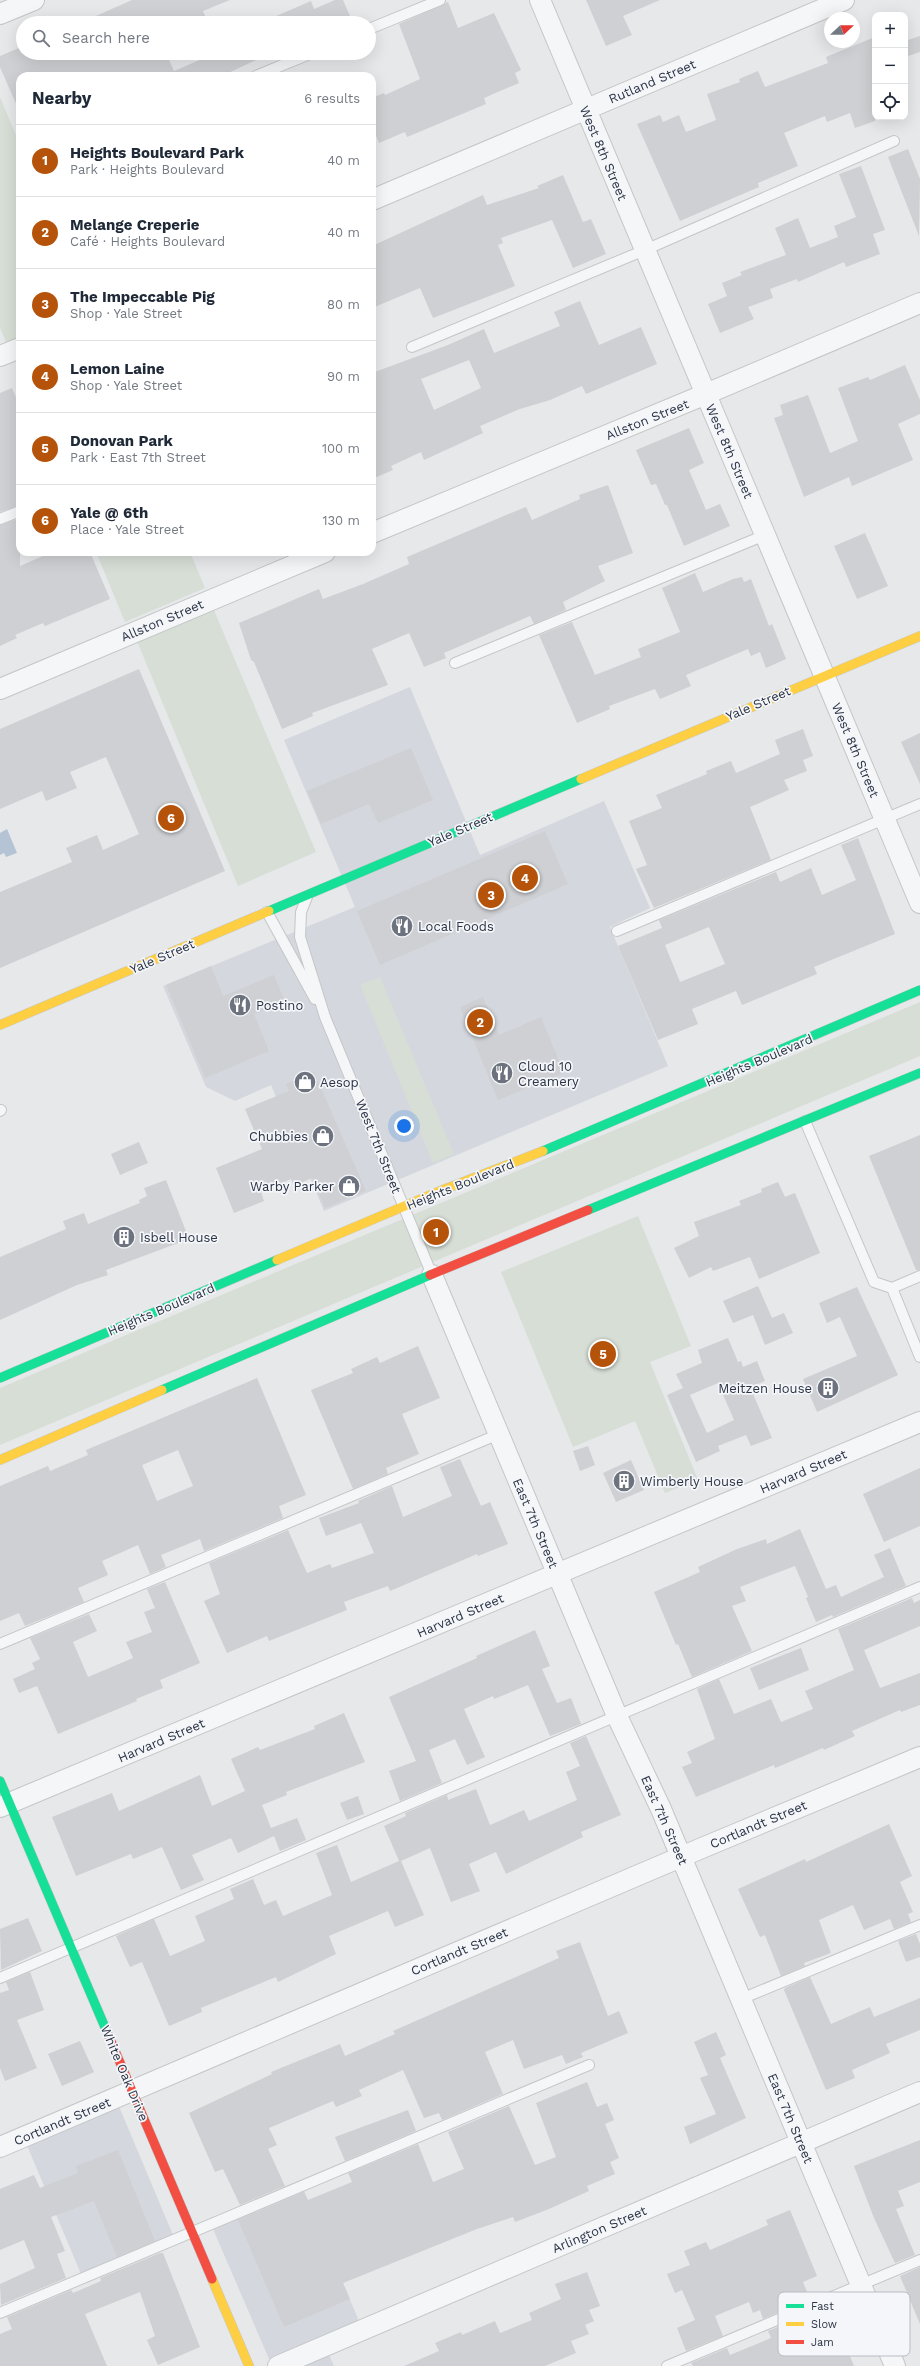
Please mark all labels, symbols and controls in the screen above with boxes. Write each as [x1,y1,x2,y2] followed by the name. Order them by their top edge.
[824,12,860,48] north arrow
[872,12,908,120] map controls
[872,12,908,48] button: +
[16,16,376,60] search box
[30,27,52,49] icon: search
[62,29,150,47] text: Search here
[872,48,908,84] button: −
[606,56,698,107] street label: Rutland Street
[872,84,908,120] button: locate
[32,88,91,108] text: Nearby
[304,91,360,106] text: 6 results
[577,104,630,203] street label: West 8th Street
[70,144,244,162] text: Heights Boulevard Park
[42,153,48,168] text: 1
[327,153,360,168] text: 40 m
[70,162,224,177] text: Park · Heights Boulevard
[70,216,200,234] text: Melange Creperie
[41,225,49,240] text: 2
[327,225,360,240] text: 40 m
[70,234,225,249] text: Café · Heights Boulevard
[70,288,215,306] text: The Impeccable Pig
[41,297,49,312] text: 3
[327,297,360,312] text: 80 m
[70,306,182,321] text: Shop · Yale Street
[70,360,164,378] text: Lemon Laine
[41,369,49,384] text: 4
[327,369,360,384] text: 90 m
[70,378,182,393] text: Shop · Yale Street
[603,396,691,443] street label: Allston Street
[703,402,756,501] street label: West 8th Street
[70,432,173,450] text: Donovan Park
[41,441,49,456] text: 5
[322,441,360,456] text: 100 m
[70,450,206,465] text: Park · East 7th Street
[70,504,148,522] text: Yale @ 6th
[41,513,49,528] text: 6
[322,513,360,528] text: 130 m
[70,522,184,537] text: Place · Yale Street
[119,596,206,645] street label: Allston Street
[724,683,793,724] street label: Yale Street
[829,701,882,800] street label: West 8th Street
[158,803,184,833] pin: 6
[426,809,495,850] street label: Yale Street
[512,863,538,893] pin: 4
[478,880,504,910] pin: 3
[389,913,415,939] restaurant icon: Local Foods
[418,919,494,934] place label: Local Foods
[128,936,197,977] street label: Yale Street
[227,992,253,1018] restaurant icon: Postino
[256,998,303,1013] place label: Postino
[467,1007,493,1037] pin: 2
[703,1031,815,1090] street label: Heights Boulevard
[518,1059,579,1089] place label: Cloud 10 Creamery
[489,1060,515,1086] restaurant icon: Cloud 10 Creamery
[292,1069,318,1095] shop icon: Aesop
[320,1075,359,1090] place label: Aesop
[353,1097,404,1196] street label: West 7th Street
[394,1116,414,1136] your location
[310,1123,336,1149] shop icon: Chubbies
[249,1129,308,1144] place label: Chubbies
[404,1156,516,1213] street label: Heights Boulevard
[336,1173,362,1199] shop icon: Warby Parker
[250,1179,334,1194] place label: Warby Parker
[423,1217,449,1247] pin: 1
[111,1224,137,1250] building icon: Isbell House
[140,1230,218,1245] place label: Isbell House
[105,1280,217,1339] street label: Heights Boulevard
[590,1339,616,1369] pin: 5
[815,1375,841,1401] building icon: Meitzen House
[718,1381,812,1396] place label: Meitzen House
[758,1446,849,1497] street label: Harvard Street
[611,1468,637,1494] building icon: Wimberly House
[640,1474,743,1489] place label: Wimberly House
[510,1476,561,1571] street label: East 7th Street
[415,1590,506,1641] street label: Harvard Street
[116,1715,207,1766] street label: Harvard Street
[638,1773,691,1868] street label: East 7th Street
[708,1797,809,1852] street label: Cortlandt Street
[409,1924,510,1979] street label: Cortlandt Street
[98,2023,151,2123] street label: White Oak Drive
[765,2071,816,2166] street label: East 7th Street
[12,2094,113,2149] street label: Cortlandt Street
[550,2203,649,2256] street label: Arlington Street
[778,2292,910,2356] legend
[811,2300,834,2313] text: Fast
[811,2318,837,2331] text: Slow
[811,2336,834,2349] text: Jam

